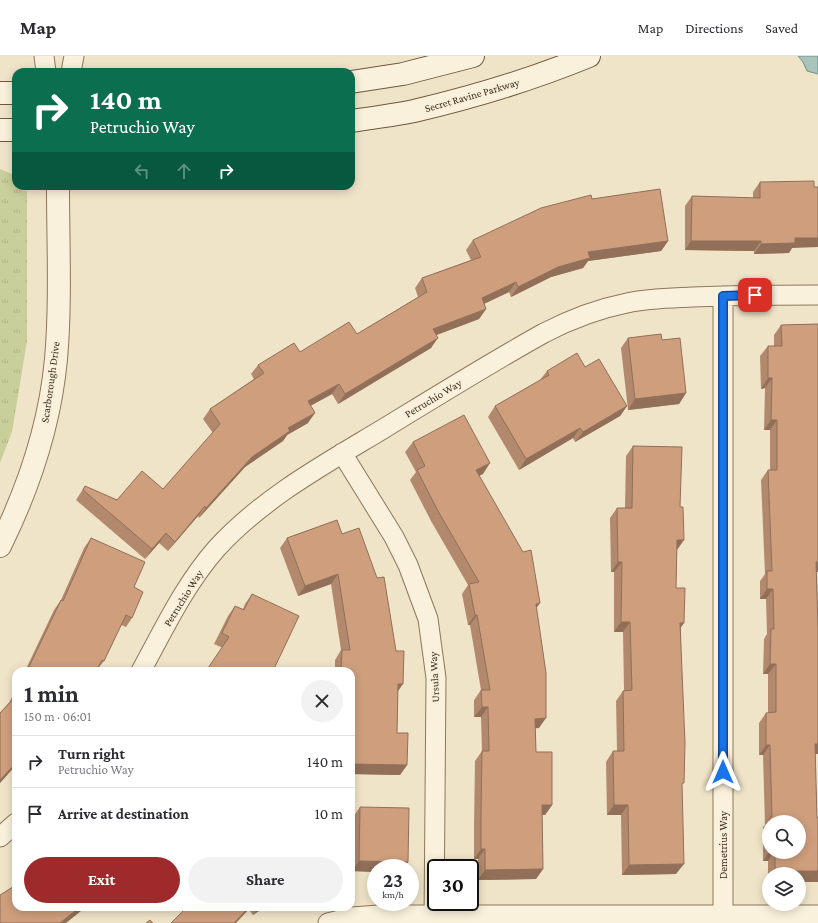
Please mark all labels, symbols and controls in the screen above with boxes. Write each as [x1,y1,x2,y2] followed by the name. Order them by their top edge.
[20,17,56,38] text: Map
[638,20,663,36] text: Map
[685,20,743,36] text: Directions
[765,20,798,36] text: Saved
[423,75,522,115] street label: Secret Ravine Parkway
[24,84,76,136] icon: right
[90,84,162,115] text: 140 m
[90,117,195,137] text: Petruchio Way
[131,160,153,182] icon: left
[173,160,195,182] icon: ahead
[215,160,237,182] icon: right
[738,278,772,312] pin
[744,284,766,306] icon: arrive
[38,340,63,424] street label: Scarborough Drive
[402,376,465,420] street label: Petruchio Way
[161,567,206,629] street label: Petruchio Way
[427,650,442,703] street label: Ursula Way
[24,680,79,707] text: 1 min
[301,680,343,722] button: close
[24,709,91,724] text: 150 m · 06:01
[58,746,125,762] text: Turn right
[24,751,46,773] icon: right
[702,751,744,793] position arrow
[307,754,343,770] text: 140 m
[58,762,134,777] text: Petruchio Way
[24,803,46,825] icon: arrive
[58,806,189,822] text: Arrive at destination
[315,806,343,822] text: 10 m
[717,810,730,879] street label: Demetrius Way
[762,815,806,911] map controls
[762,815,806,859] button: search
[24,857,180,903] button: Exit
[188,857,343,903] button: Share
[427,859,479,911] speed limit sign: 30
[762,867,806,911] button: layers
[383,869,403,891] text: 23
[382,889,404,900] text: km/h

